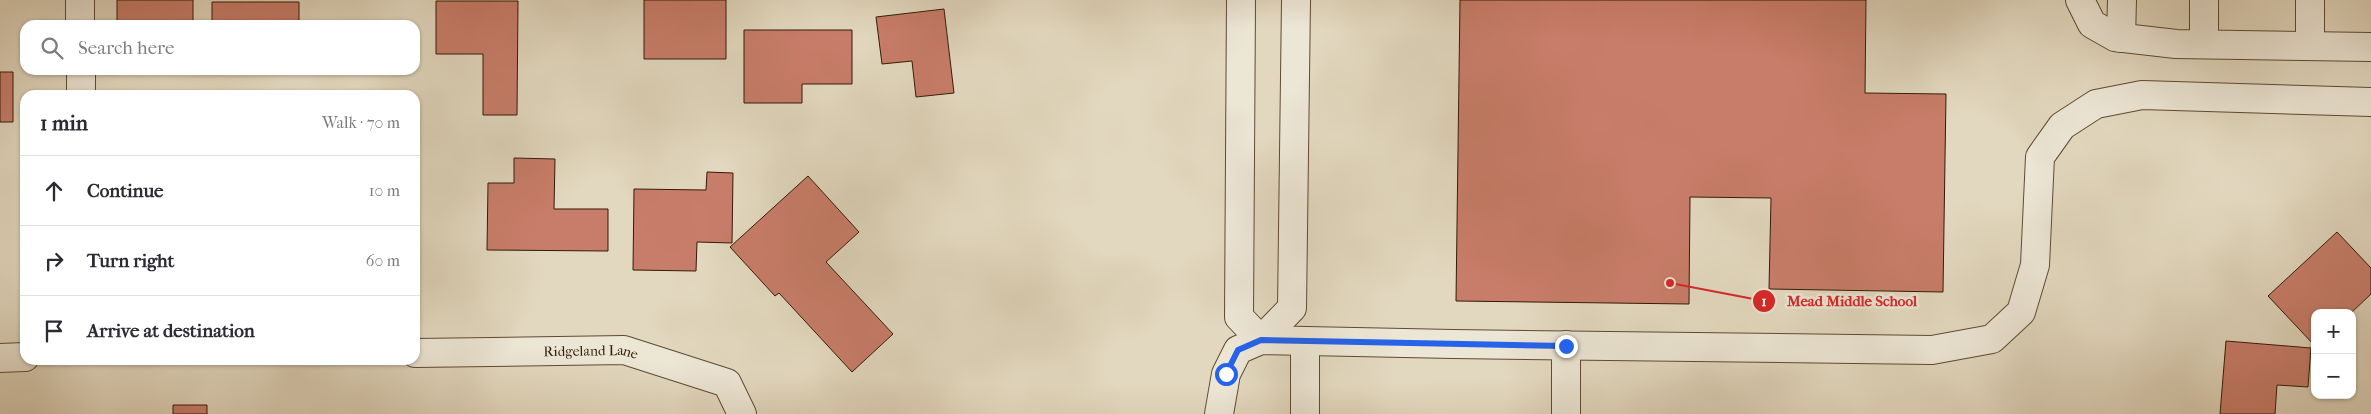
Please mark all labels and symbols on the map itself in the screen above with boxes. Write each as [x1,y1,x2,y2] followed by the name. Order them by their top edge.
[1752,286,1927,316] callout: Mead Middle School
[1761,292,1767,310] text: 1
[1786,292,1918,310] text: Mead Middle School
[1555,335,1578,358] route end
[543,341,641,363] street label: Ridgeland Lane
[1215,363,1238,386] route start

